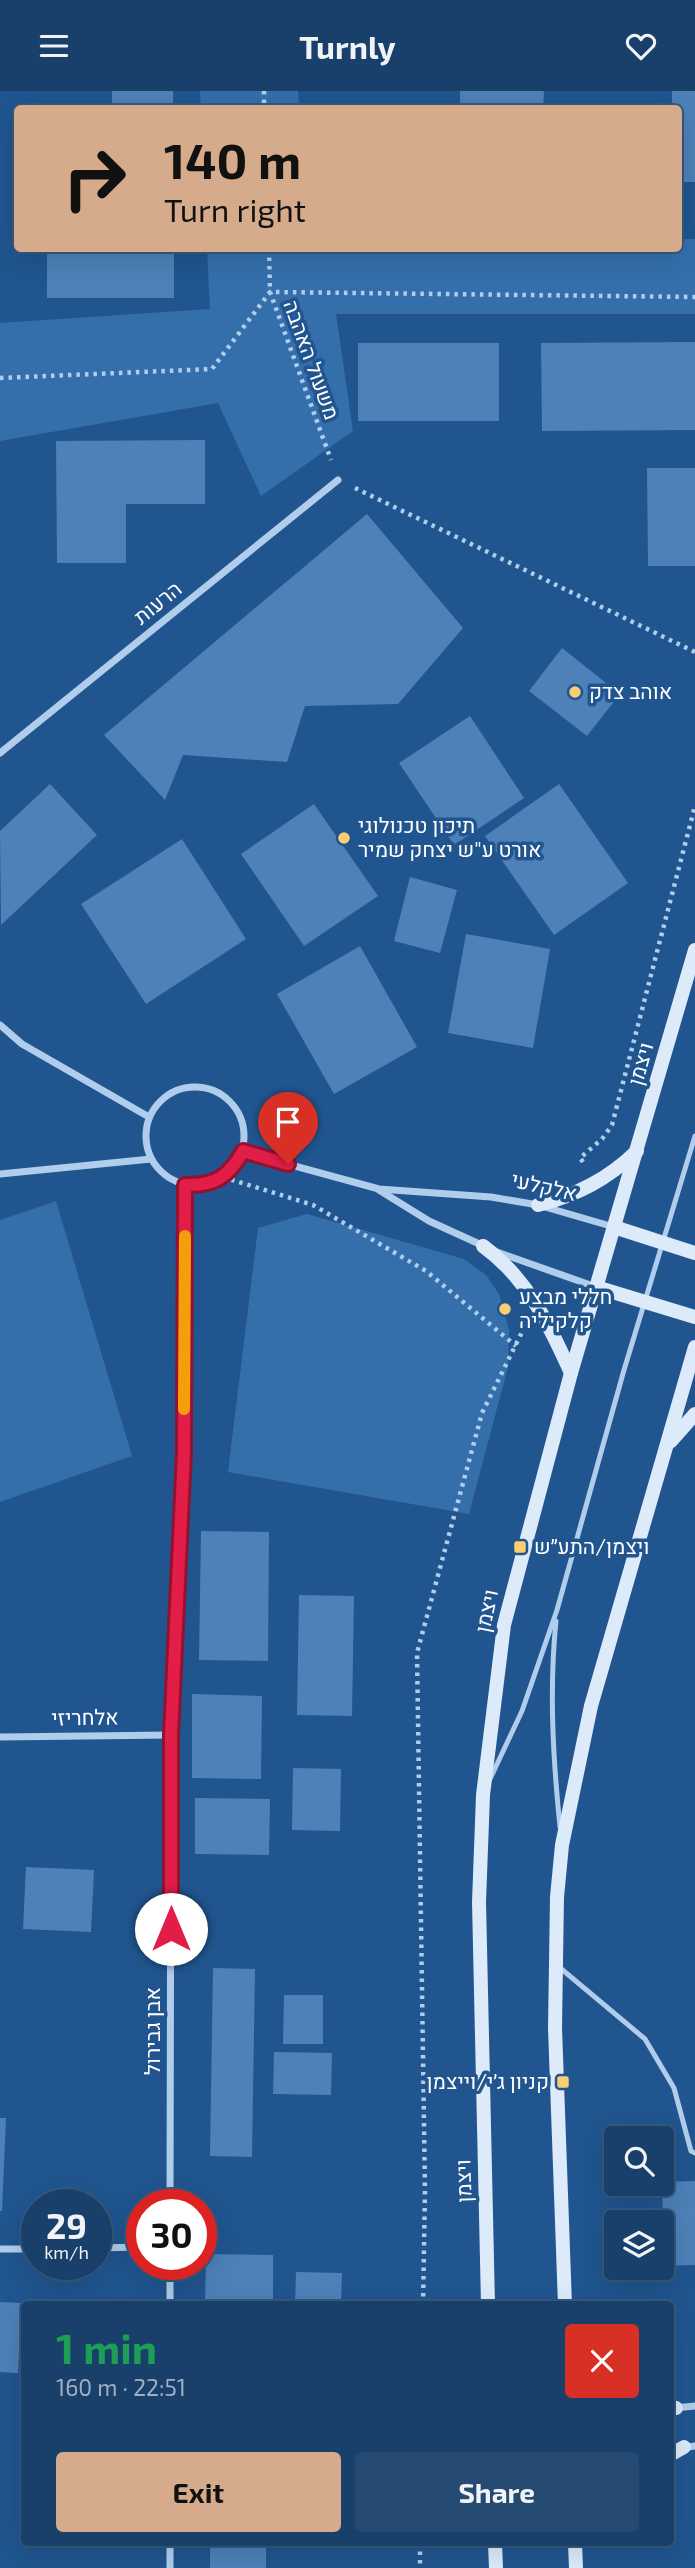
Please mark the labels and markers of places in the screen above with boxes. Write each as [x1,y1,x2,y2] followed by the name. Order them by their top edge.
[589,678,672,703] place label: אוהב צדק
[567,684,583,700] marker: אוהב צדק
[358,812,541,861] place label: תיכון טכנולוגי אורט ע"ש יצחק שמיר
[336,830,352,846] marker: תיכון טכנולוגי אורט ע"ש יצחק שמיר
[258,1092,318,1164] pin
[519,1283,612,1332] place label: חללי מבצע קלקיליה
[497,1301,513,1317] marker: חללי מבצע קלקיליה
[534,1533,649,1558] place label: ויצמן/התע״ש
[512,1539,528,1555] marker: ויצמן/התע״ש
[427,2068,549,2093] place label: קניון ג׳י/וייצמן
[555,2074,571,2090] marker: קניון ג׳י/וייצמן

